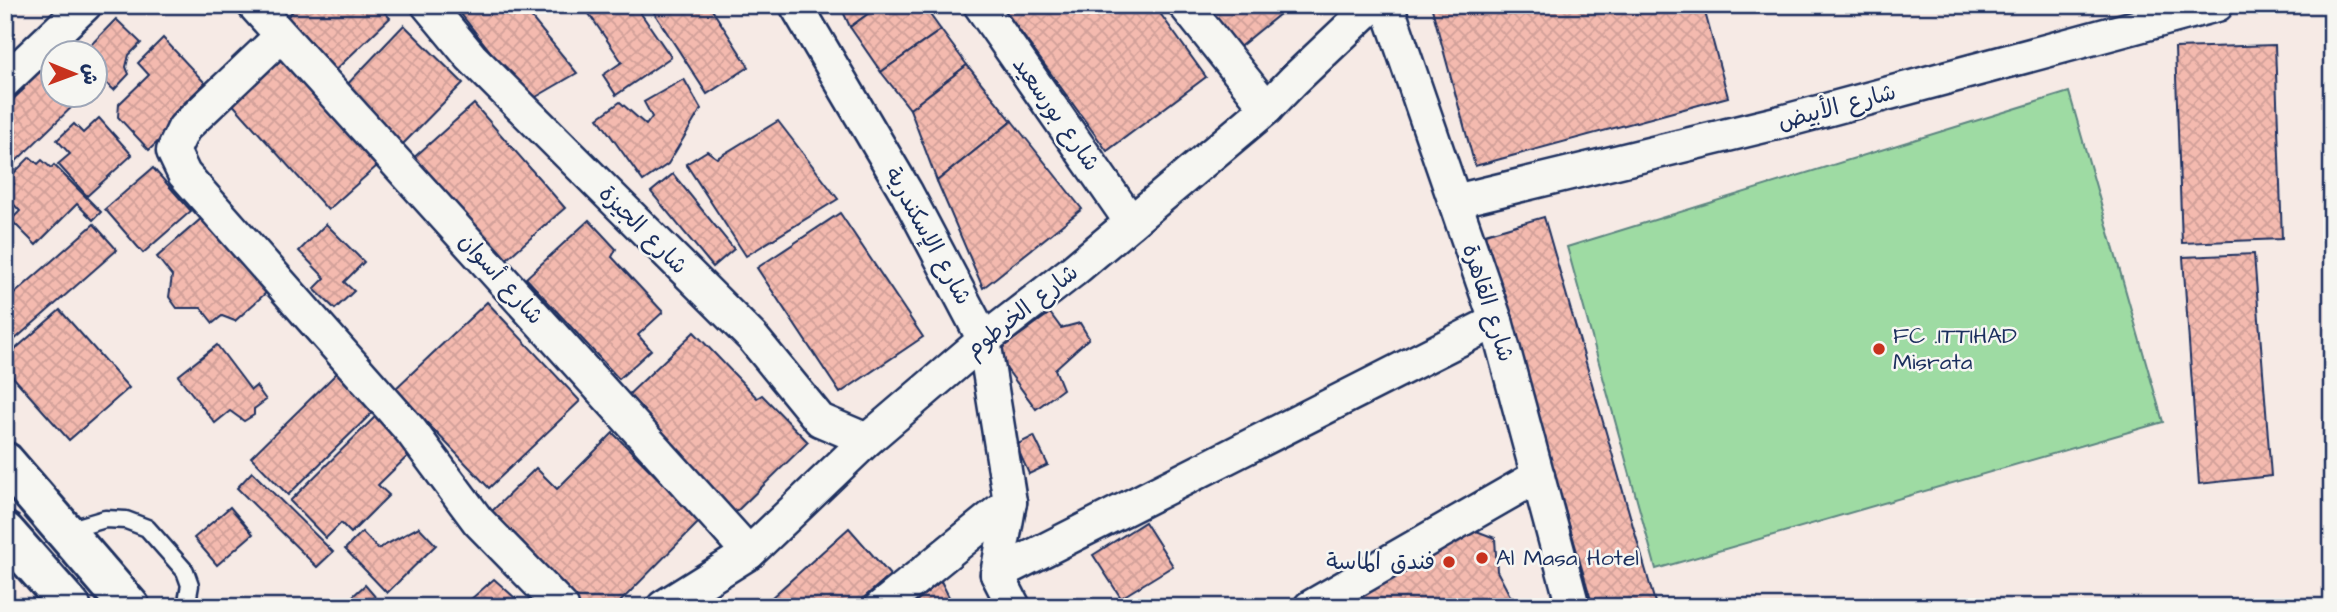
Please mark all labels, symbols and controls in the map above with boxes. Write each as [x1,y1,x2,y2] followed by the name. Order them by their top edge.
[38,38,108,108] north arrow
[1005,50,1107,178] street label: شارع بورسعيد
[76,64,103,85] text: ش
[1774,75,1900,138] street label: شارع الأبيض
[877,161,979,311] street label: شارع الإسكندرية
[591,178,695,282] street label: شارع الجيزة
[451,226,551,332] street label: شارع أسوان
[1454,240,1522,366] street label: شارع القاهرة
[959,257,1086,366] street label: شارع الخرطوم
[1893,320,2017,378] place label: FC .ITTIHAD Misrata
[1871,341,1887,357] marker: FC .ITTIHAD Misrata
[1496,542,1639,574] place label: Al Masa Hotel
[1326,546,1435,578] place label: فندق الماسة
[1474,550,1490,566] marker: Al Masa Hotel
[1441,554,1457,570] marker: فندق الماسة

